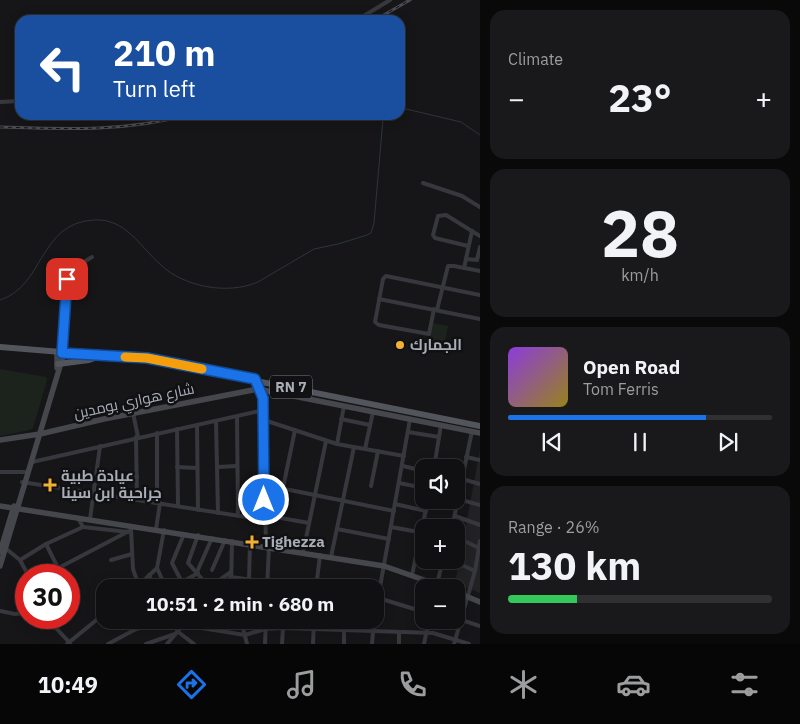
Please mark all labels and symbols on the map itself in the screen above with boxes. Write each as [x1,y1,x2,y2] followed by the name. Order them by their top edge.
[46,258,88,300] pin
[410,335,462,354] place label: الجمارك
[394,339,406,351] marker: الجمارك
[270,376,312,398] road number: RN 7
[72,378,197,426] street label: شارع هواري بومدين
[61,466,162,502] place label: عيادة طبية جراحية ابن سينا
[237,473,289,525] position arrow
[43,478,57,492] marker: عيادة طبية جراحية ابن سينا
[262,532,325,551] place label: Tighezza
[246,536,258,548] marker: Tighezza
[15,564,80,629] speed limit sign: 30

